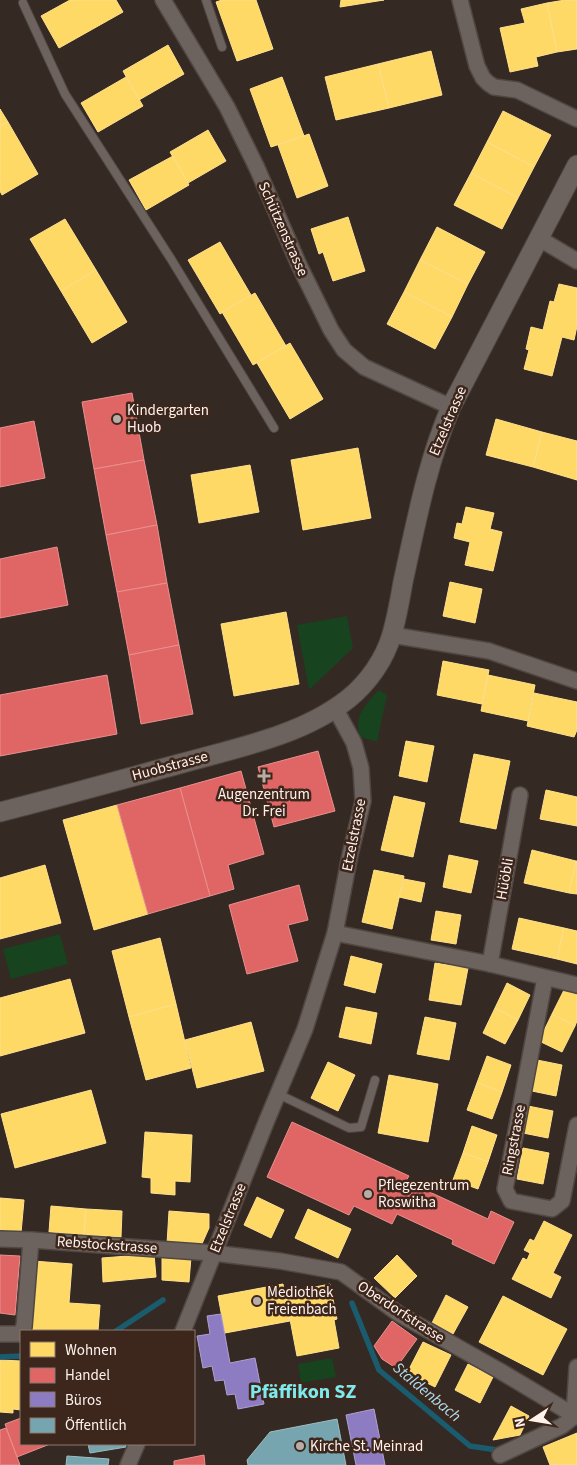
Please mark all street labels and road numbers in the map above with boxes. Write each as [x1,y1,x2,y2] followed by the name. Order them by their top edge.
[253,178,313,280] street label: Schützenstrasse
[424,383,472,459] street label: Etzelstrasse
[130,746,210,786] street label: Huobstrasse
[337,797,371,873] street label: Etzelstrasse
[491,857,519,901] street label: Hüöbli
[497,1103,531,1177] street label: Ringstrasse
[204,1180,252,1256] street label: Etzelstrasse
[56,1231,158,1259] street label: Rebstockstrasse
[353,1276,449,1348] street label: Oberdorfstrasse

